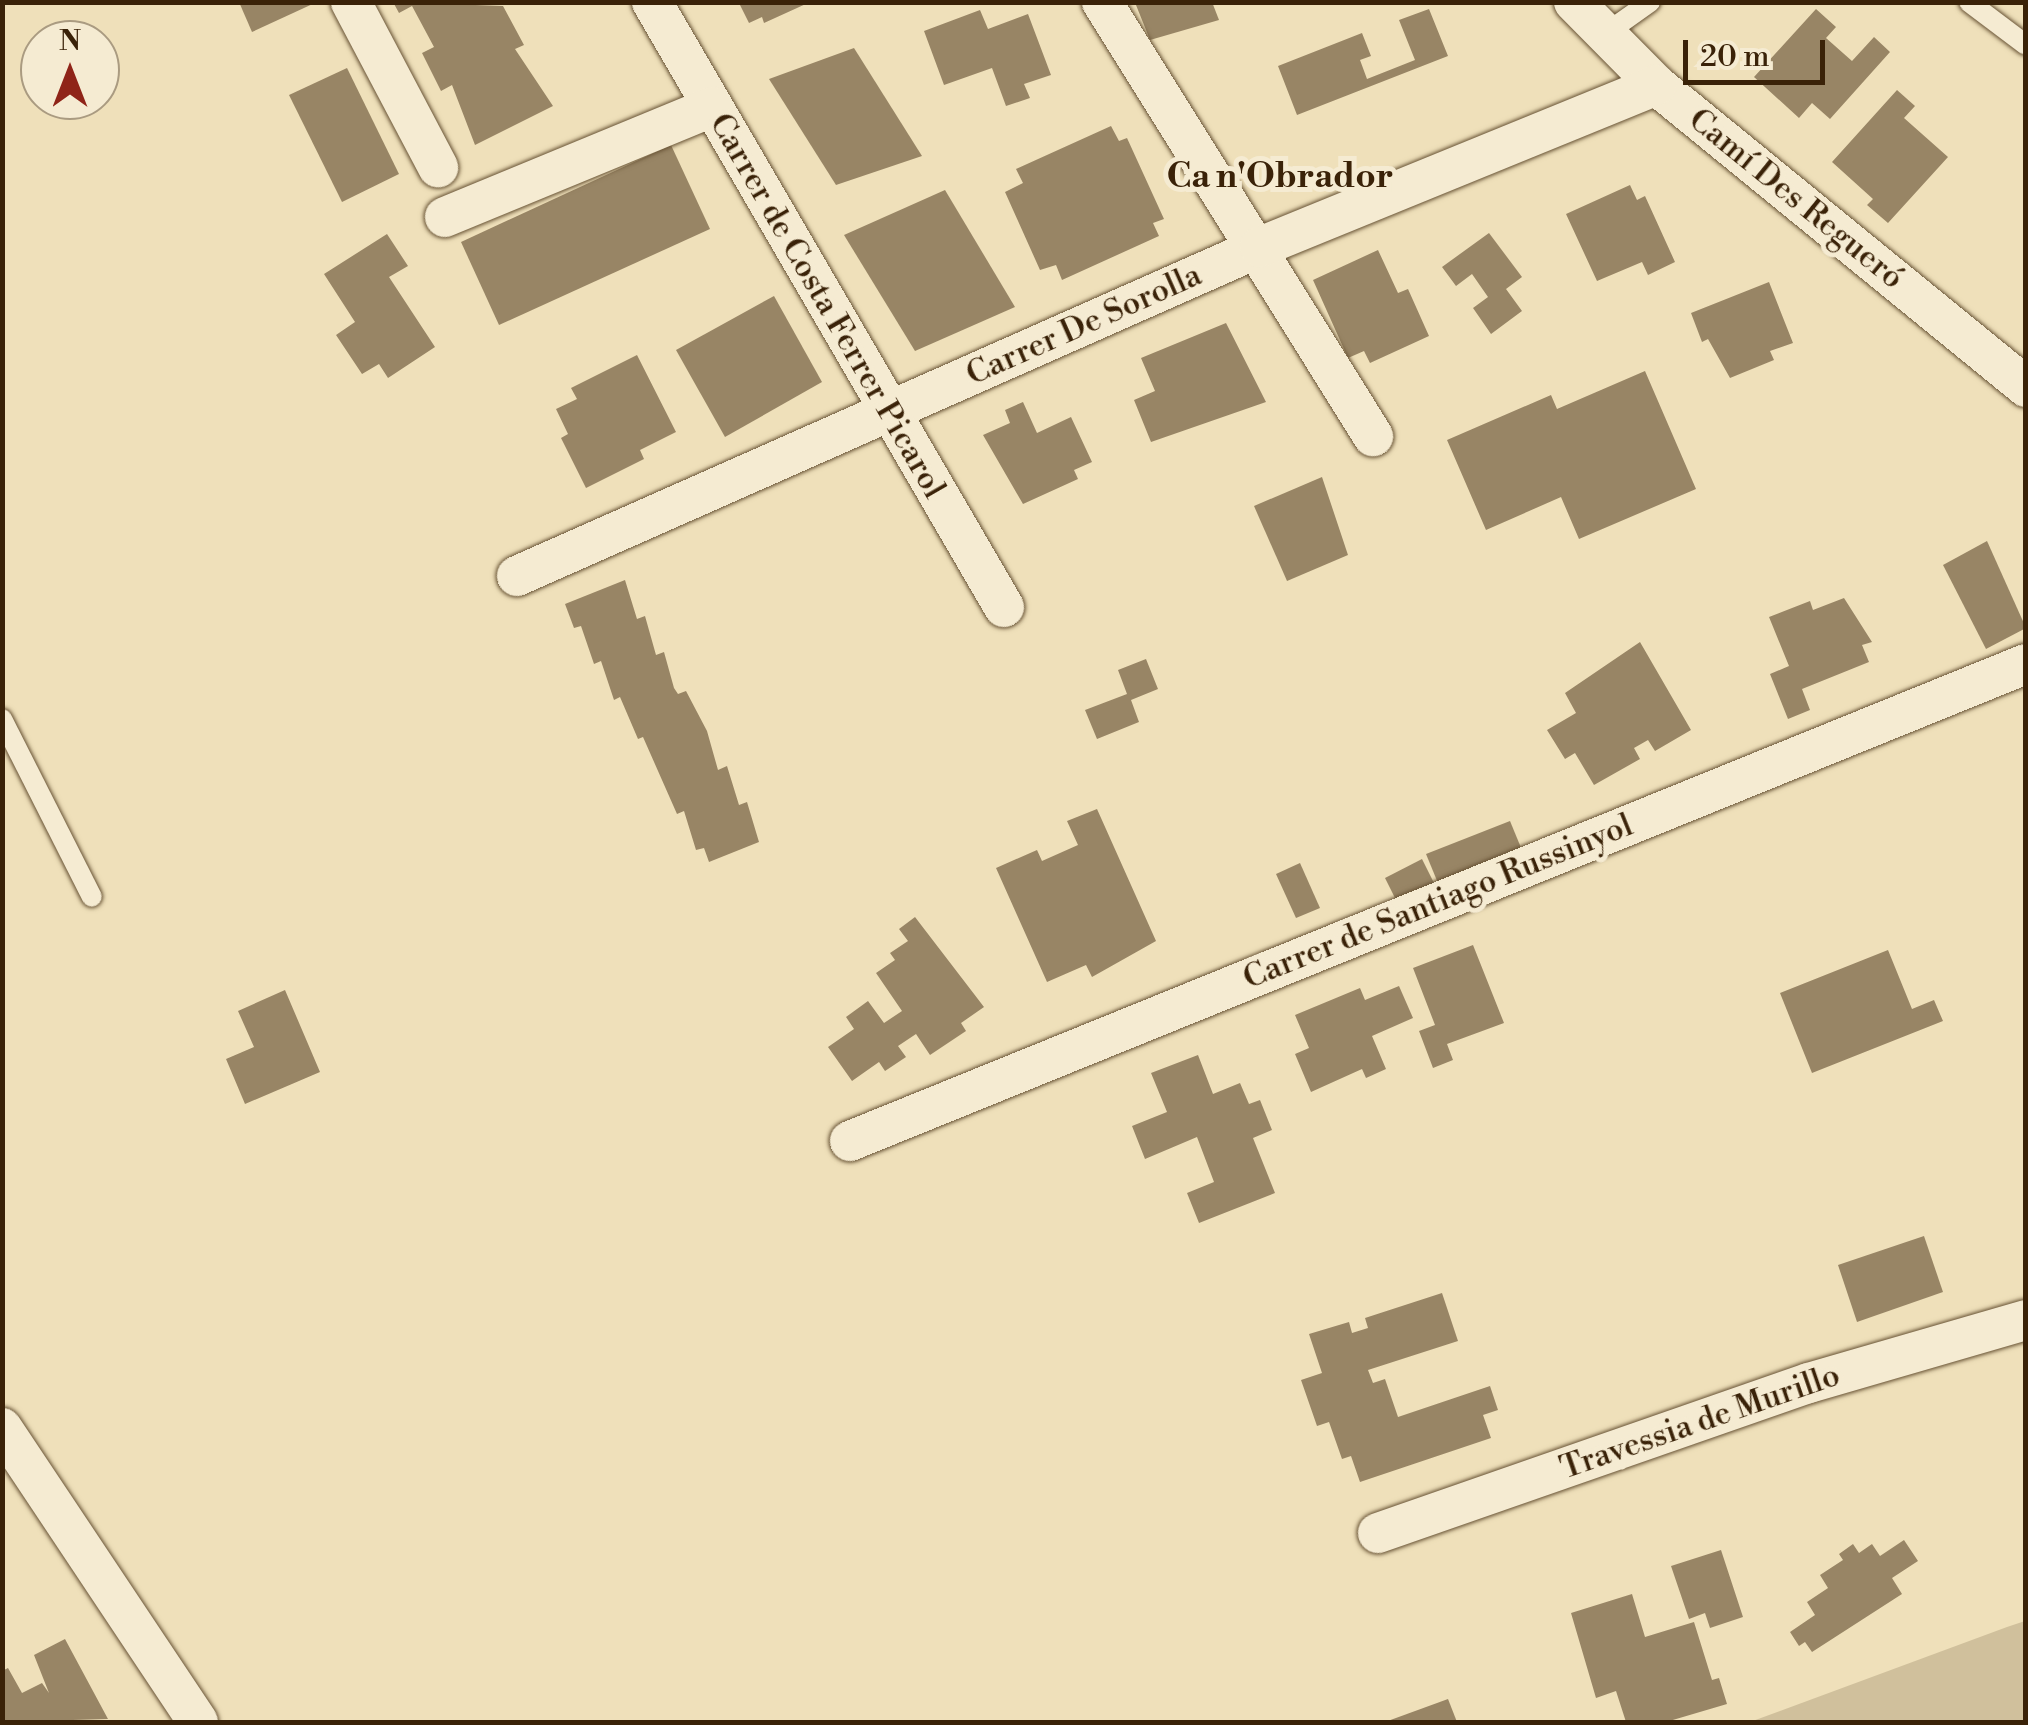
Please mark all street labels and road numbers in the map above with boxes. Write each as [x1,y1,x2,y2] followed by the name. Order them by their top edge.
[1681,101,1911,297] street label: Camí Des Regueró
[701,107,953,505] street label: Carrer de Costa Ferrer Picarol
[960,256,1208,394] street label: Carrer De Sorolla
[1238,806,1638,998] street label: Carrer de Santiago Russinyol
[1555,1356,1845,1488] street label: Travessia de Murillo

